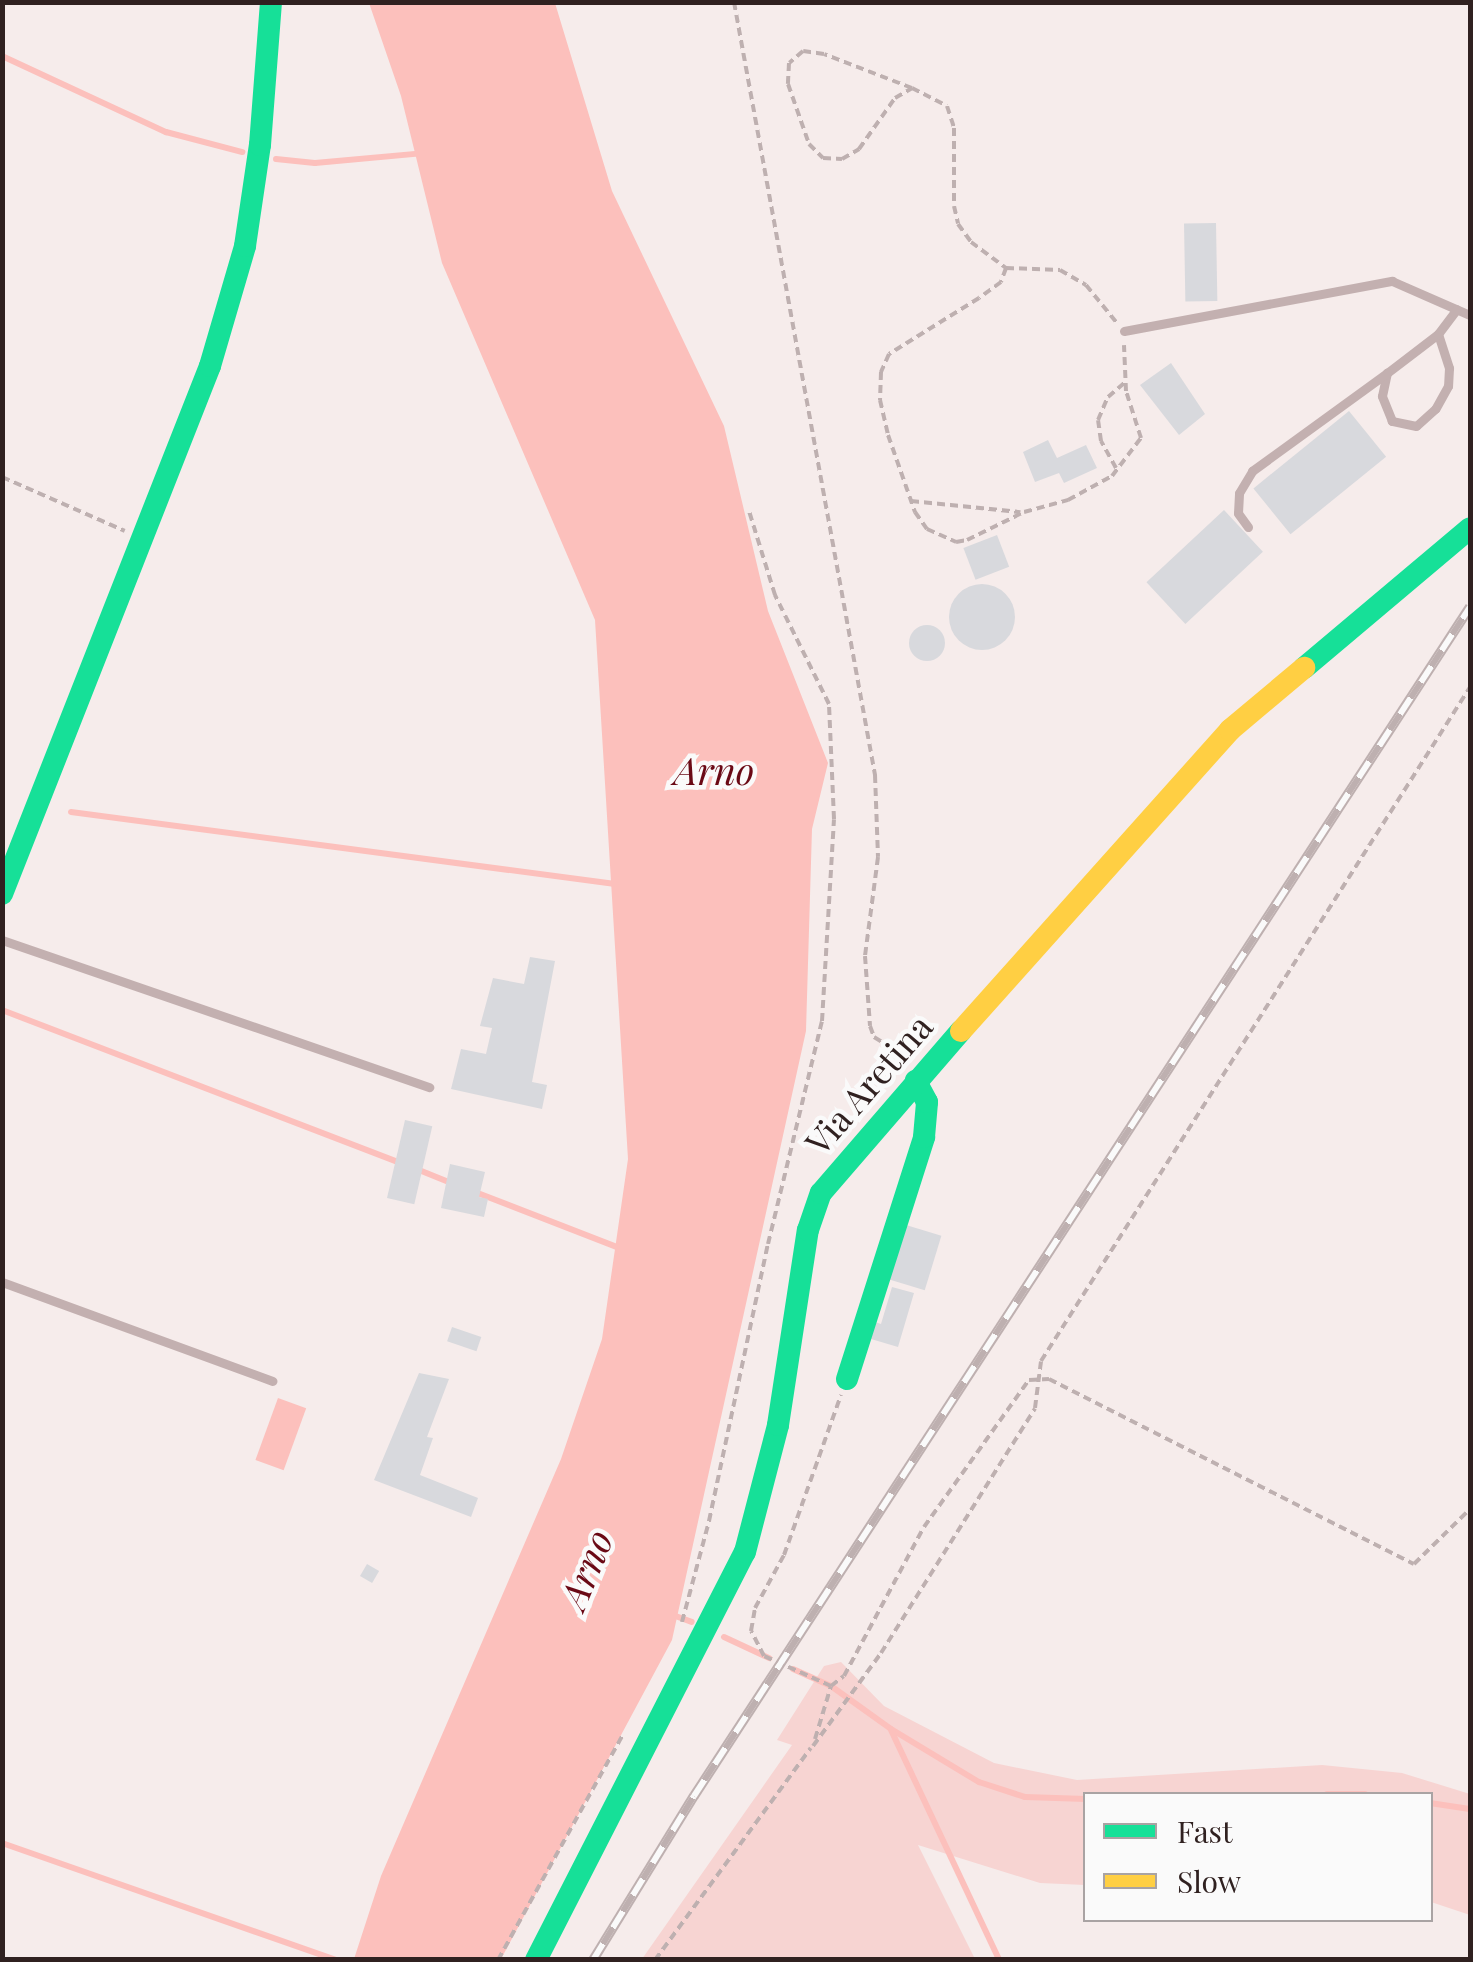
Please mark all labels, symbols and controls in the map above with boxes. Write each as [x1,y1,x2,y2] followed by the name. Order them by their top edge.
[674,747,754,793] water label: Arno
[795,1005,941,1163] street label: Via Aretina
[549,1523,621,1615] water label: Arno
[1083,1792,1433,1922] legend
[1177,1811,1233,1851] text: Fast
[1177,1861,1241,1901] text: Slow

